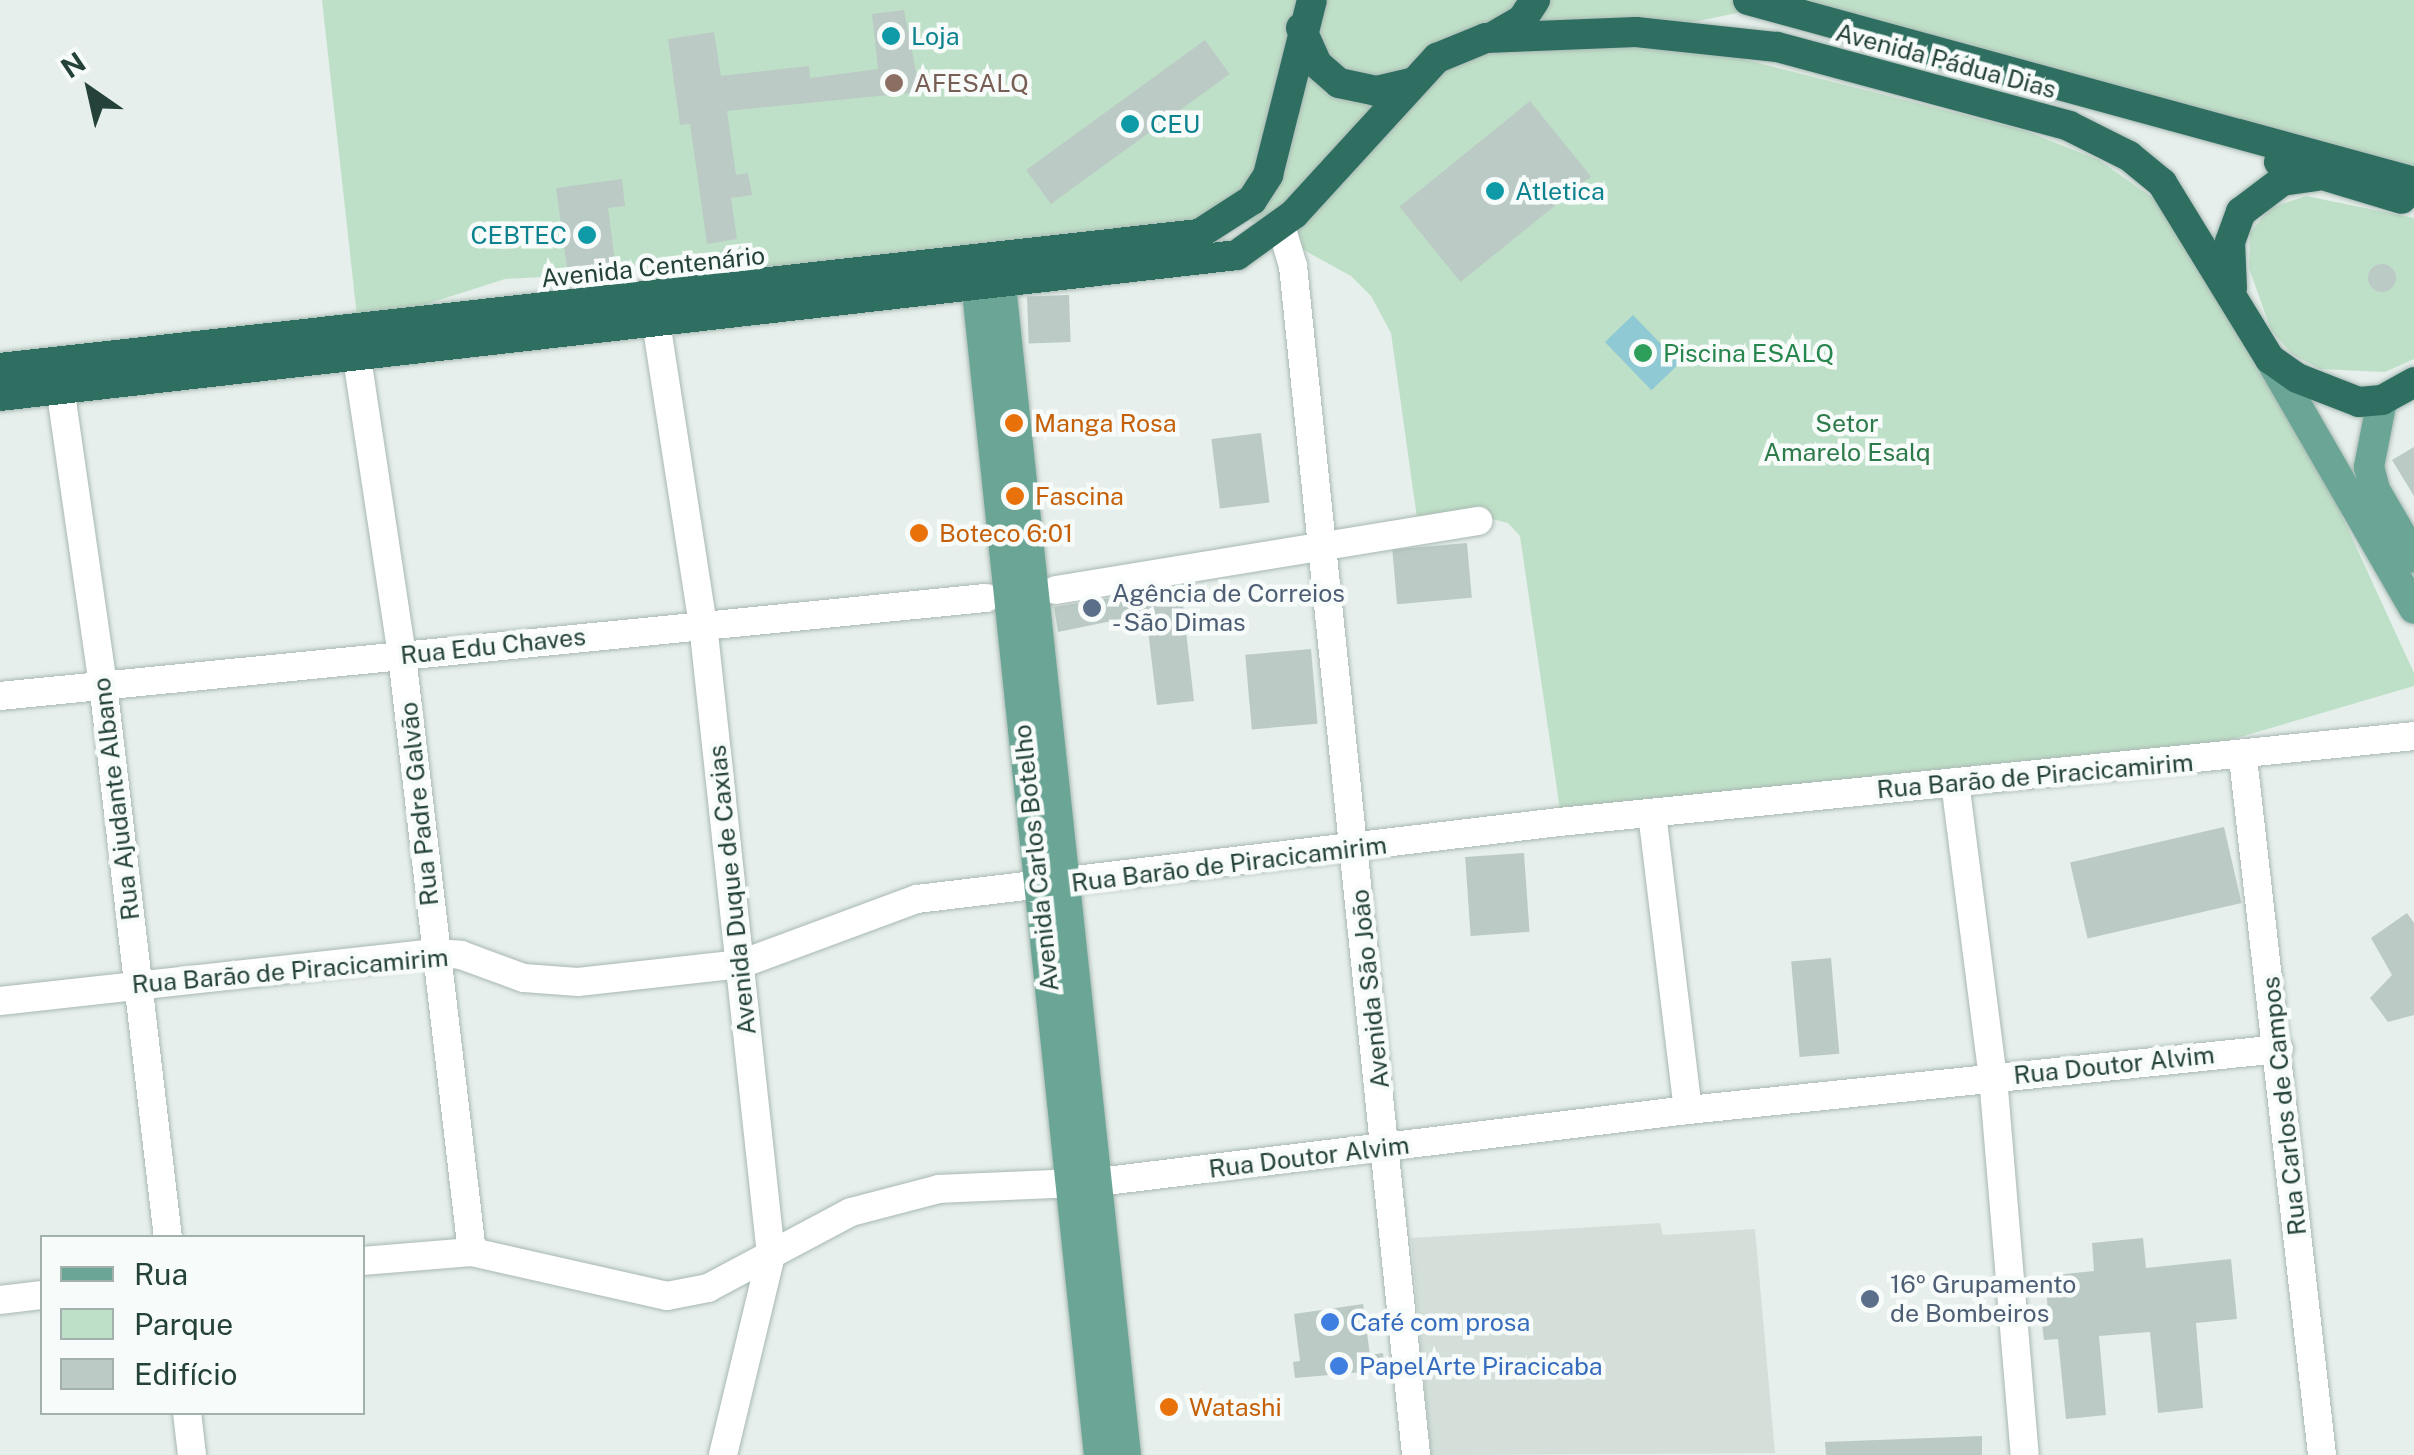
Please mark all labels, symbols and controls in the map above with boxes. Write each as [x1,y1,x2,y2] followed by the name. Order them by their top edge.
[1833,17,2059,105] street label: Avenida Pádua Dias
[911,21,959,51] place label: Loja
[880,25,902,47] marker: Loja
[40,40,140,140] north arrow
[55,45,91,85] text: N
[914,68,1029,98] place label: AFESALQ
[883,72,905,94] marker: AFESALQ
[1150,109,1200,139] place label: CEU
[1119,113,1141,135] marker: CEU
[1515,176,1605,206] place label: Atletica
[1484,180,1506,202] marker: Atletica
[470,220,567,250] place label: CEBTEC
[576,224,598,246] marker: CEBTEC
[539,240,767,294] street label: Avenida Centenário
[1663,338,1834,368] place label: Piscina ESALQ
[1632,342,1654,364] marker: Piscina ESALQ
[1034,408,1176,438] place label: Manga Rosa
[1763,409,1931,468] park label: Setor Amarelo Esalq
[1003,412,1025,434] marker: Manga Rosa
[1035,481,1124,511] place label: Fascina
[1004,485,1026,507] marker: Fascina
[939,518,1073,548] place label: Boteco 6:01
[908,522,930,544] marker: Boteco 6:01
[1112,579,1345,638] place label: Agência de Correios - São Dimas
[1081,597,1103,619] marker: Agência de Correios - São Dimas
[399,621,587,671] street label: Rua Edu Chaves
[86,676,146,922] street label: Rua Ajudante Albano
[393,700,445,908] street label: Rua Padre Galvão
[1007,723,1065,993] street label: Avenida Carlos Botelho
[702,743,762,1037] street label: Avenida Duque de Caxias
[1875,747,2195,805] street label: Rua Barão de Piracicamirim
[1069,830,1389,898] street label: Rua Barão de Piracicamirim
[1345,888,1395,1090] street label: Avenida São João
[130,942,450,1000] street label: Rua Barão de Piracicamirim
[2255,975,2313,1237] street label: Rua Carlos de Campos
[2012,1040,2216,1090] street label: Rua Doutor Alvim
[1207,1130,1411,1184] street label: Rua Doutor Alvim
[40,1235,365,1415] legend
[134,1256,188,1292] text: Rua
[1890,1270,2076,1329] place label: 16º Grupamento de Bombeiros
[1859,1288,1881,1310] marker: 16º Grupamento de Bombeiros
[134,1306,233,1342] text: Parque
[1350,1307,1531,1337] place label: Café com prosa
[1319,1311,1341,1333] marker: Café com prosa
[1359,1351,1603,1381] place label: PapelArte Piracicaba
[1328,1355,1350,1377] marker: PapelArte Piracicaba
[134,1356,238,1392] text: Edifício
[1189,1392,1282,1422] place label: Watashi
[1158,1396,1180,1418] marker: Watashi

